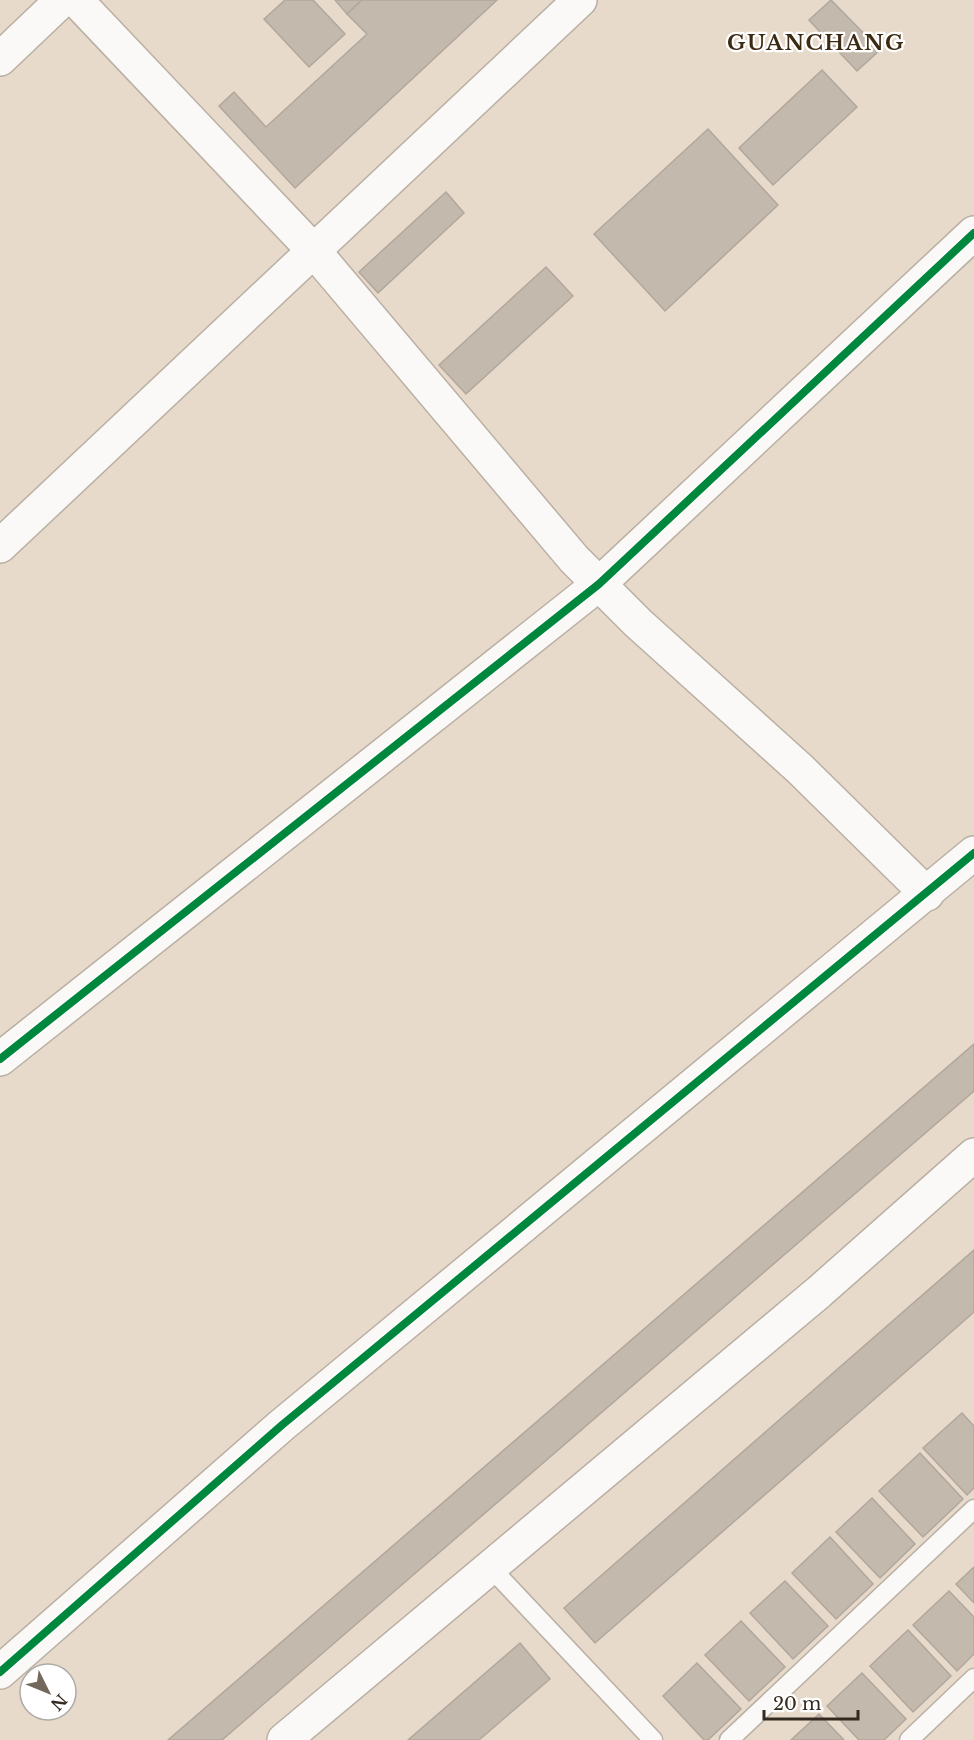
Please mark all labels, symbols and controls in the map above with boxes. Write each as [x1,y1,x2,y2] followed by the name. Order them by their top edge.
[727,30,905,56] district label: GUANCHANG
[18,1662,78,1722] north arrow
[764,1683,858,1721] scale bar
[47,1690,71,1715] text: N
[773,1693,821,1715] text: 20 m

